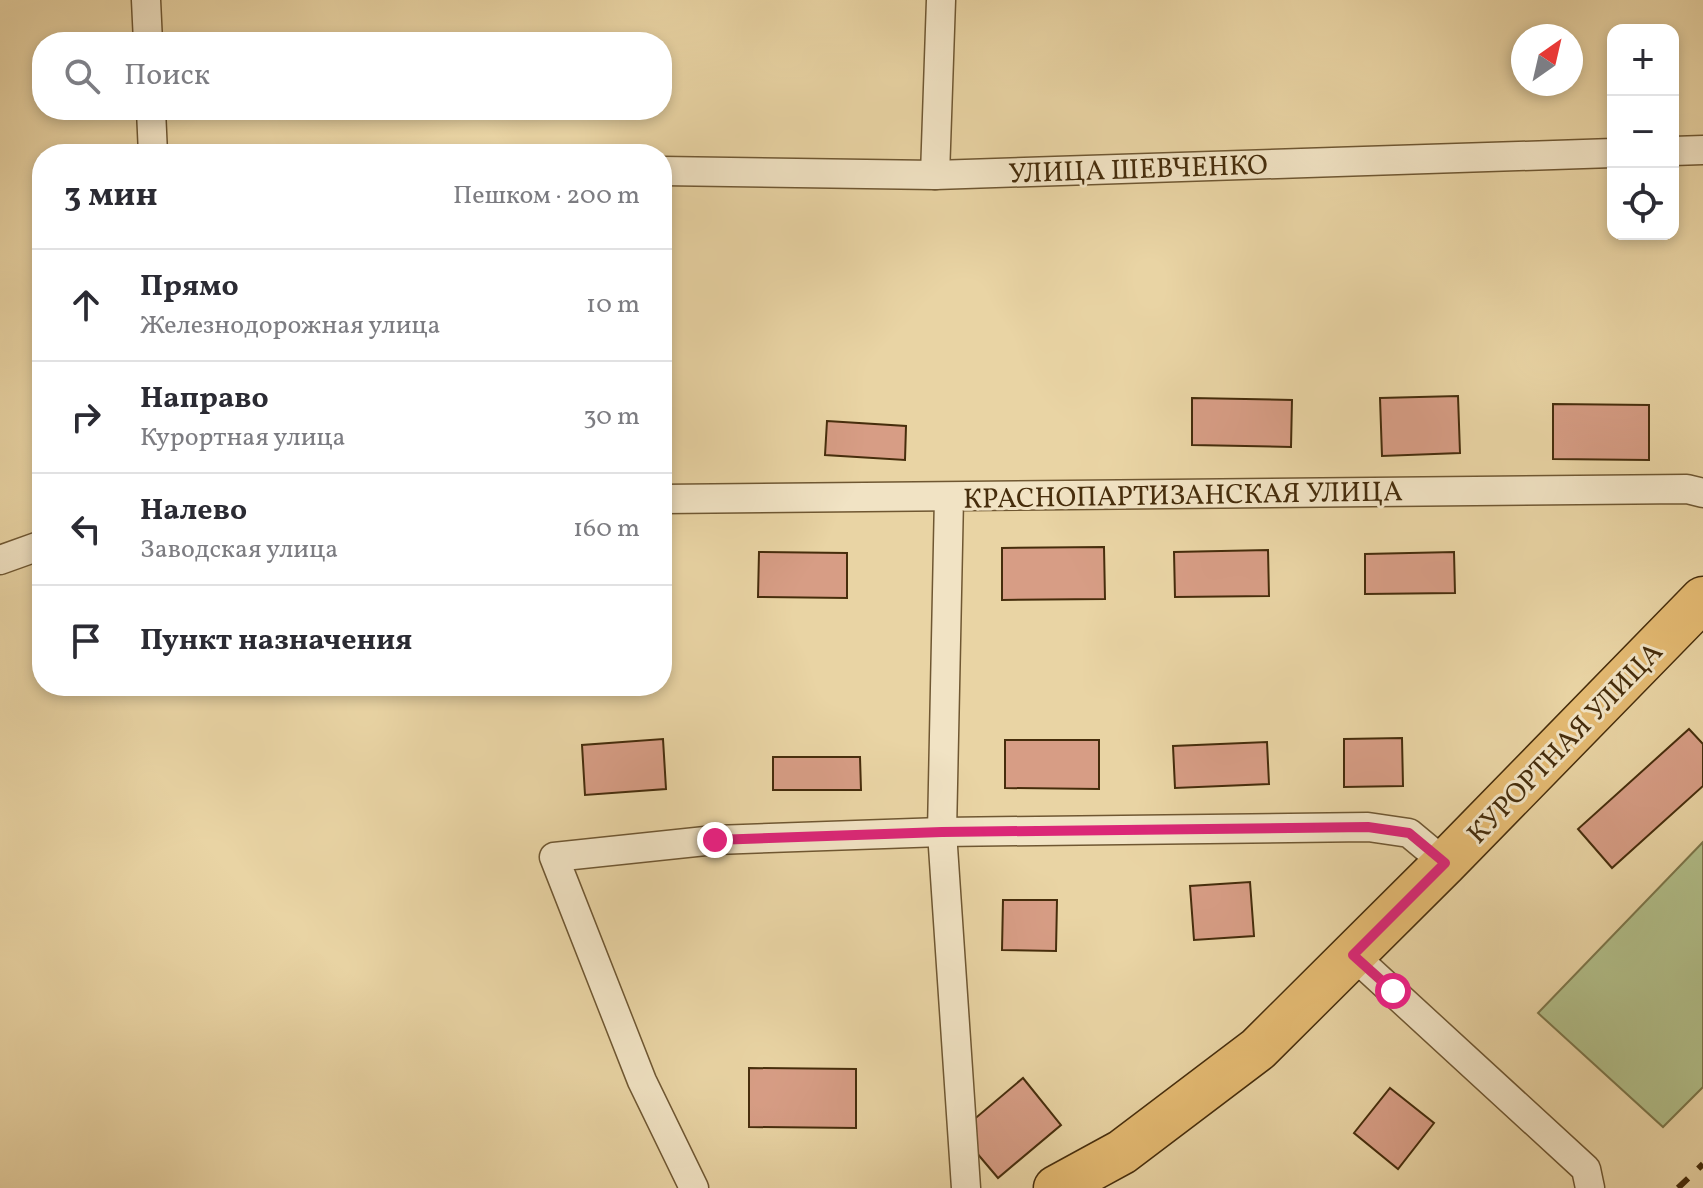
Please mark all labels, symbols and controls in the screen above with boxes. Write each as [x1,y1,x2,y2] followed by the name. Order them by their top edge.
[1511,24,1583,96] north arrow
[1607,24,1679,240] map controls
[1607,24,1679,96] button: +
[32,32,672,120] search box
[60,54,104,98] icon: search
[124,55,210,97] text: Поиск
[1607,96,1679,168] button: −
[1008,146,1268,195] street label: УЛИЦА ШЕВЧЕНКО
[1607,168,1679,240] button: locate
[64,173,158,220] text: 3 мин
[453,178,640,214] text: Пешком · 200 m
[140,266,239,308] text: Прямо
[64,283,108,327] icon: ahead
[586,287,640,323] text: 10 m
[140,308,441,344] text: Железнодорожная улица
[140,378,269,420] text: Направо
[64,395,108,439] icon: right
[583,399,640,435] text: 30 m
[140,420,346,456] text: Курортная улица
[963,473,1403,520] street label: КРАСНОПАРТИЗАНСКАЯ УЛИЦА
[140,490,247,532] text: Налево
[64,507,108,551] icon: left
[573,511,640,547] text: 160 m
[140,532,338,568] text: Заводская улица
[64,619,108,663] icon: arrive
[140,620,412,662] text: Пункт назначения
[1459,634,1673,853] street label: КУРОРТНАЯ УЛИЦА
[697,822,733,858] route end
[1375,973,1411,1009] route start

